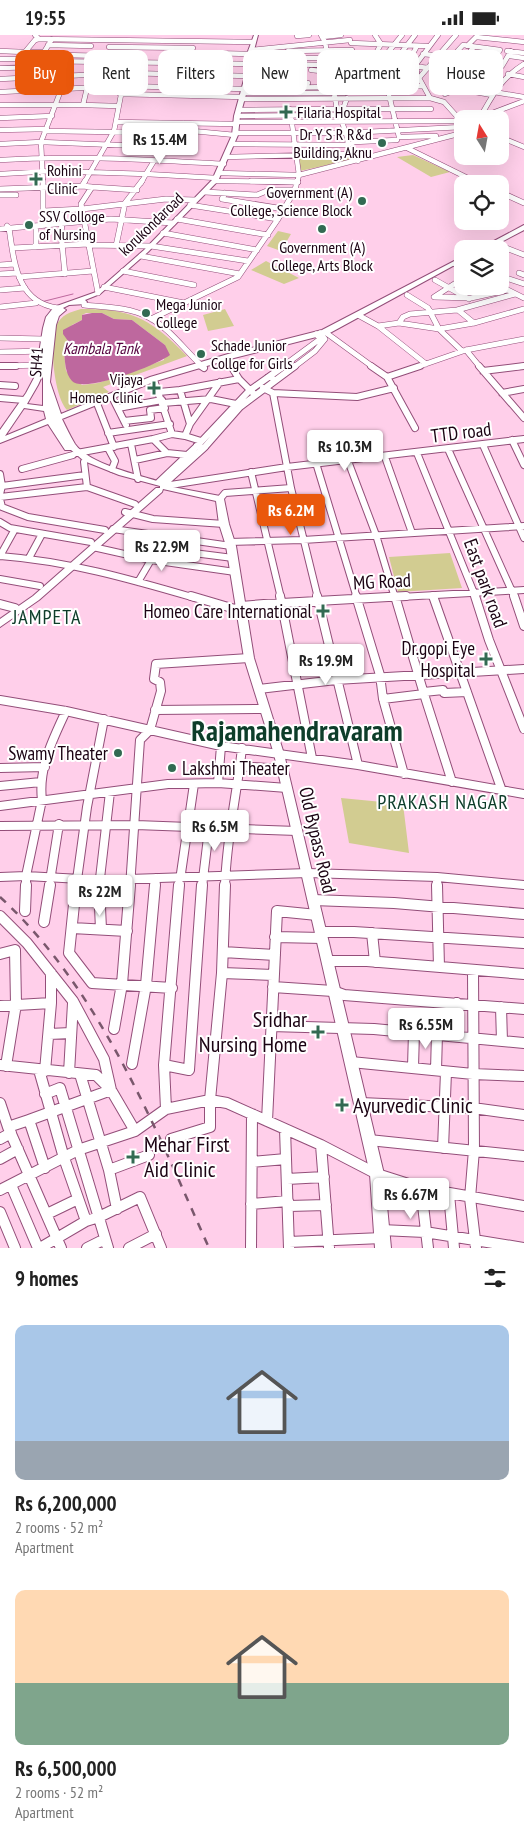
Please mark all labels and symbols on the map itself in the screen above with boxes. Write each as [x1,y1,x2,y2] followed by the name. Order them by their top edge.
[297,102,381,122] place label: Filaria Hospital
[279,105,293,119] marker: Filaria Hospital
[454,110,509,165] north arrow
[108,123,212,165] pin: Rs 15.4M
[293,124,372,162] place label: Dr Y S R R&d Building, Aknu
[376,137,388,149] marker: Dr Y S R R&d Building, Aknu
[47,160,82,198] place label: Rohini Clinic
[29,172,43,186] marker: Rohini Clinic
[230,182,353,220] place label: Government (A) College, Science Block
[114,188,188,260] street label: korukondaroad
[356,195,368,207] marker: Government (A) College, Science Block
[39,206,105,244] place label: SSV Colloge of Nursing
[23,219,35,231] marker: SSV Colloge of Nursing
[316,223,328,235] marker: Government (A) College, Arts Block
[271,237,374,275] place label: Government (A) College, Arts Block
[156,294,223,332] place label: Mega Junior College
[140,307,152,319] marker: Mega Junior College
[211,335,293,373] place label: Schade Junior Collge for Girls
[63,338,141,358] water label: Kambala Tank
[25,346,47,378] street label: SH41
[195,348,207,360] marker: Schade Junior Collge for Girls
[70,369,143,407] place label: Vijaya Homeo Clinic
[147,381,161,395] marker: Vijaya Homeo Clinic
[429,416,493,448] street label: TTD road
[293,429,397,472] pin: Rs 10.3M
[245,493,337,536] pin: Rs 6.2M
[110,529,214,572] pin: Rs 22.9M
[459,535,513,631] street label: East park road
[352,568,412,594] street label: MG Road
[143,599,313,623] place label: Homeo Care International
[12,604,81,630] district label: JAMPETA
[316,604,330,618] marker: Homeo Care International
[401,636,476,682] place label: Dr.gopi Eye Hospital
[274,643,378,686] pin: Rs 19.9M
[479,652,493,666] marker: Dr.gopi Eye Hospital
[191,711,403,749] district label: Rajamahendravaram
[8,741,109,765] place label: Swamy Theater
[112,747,124,759] marker: Swamy Theater
[182,756,291,780] place label: Lakshmi Theater
[166,762,178,774] marker: Lakshmi Theater
[294,785,342,895] street label: Old Bypass Road
[377,789,509,815] district label: PRAKASH NAGAR
[169,809,261,852] pin: Rs 6.5M
[59,875,141,917] pin: Rs 22M
[199,1005,307,1058] place label: Sridhar Nursing Home
[374,1007,478,1050] pin: Rs 6.55M
[311,1025,325,1039] marker: Sridhar Nursing Home
[353,1091,473,1119] place label: Ayurvedic Clinic
[335,1098,349,1112] marker: Ayurvedic Clinic
[144,1130,230,1183] place label: Mehar First Aid Clinic
[126,1150,140,1164] marker: Mehar First Aid Clinic
[359,1177,463,1220] pin: Rs 6.67M

